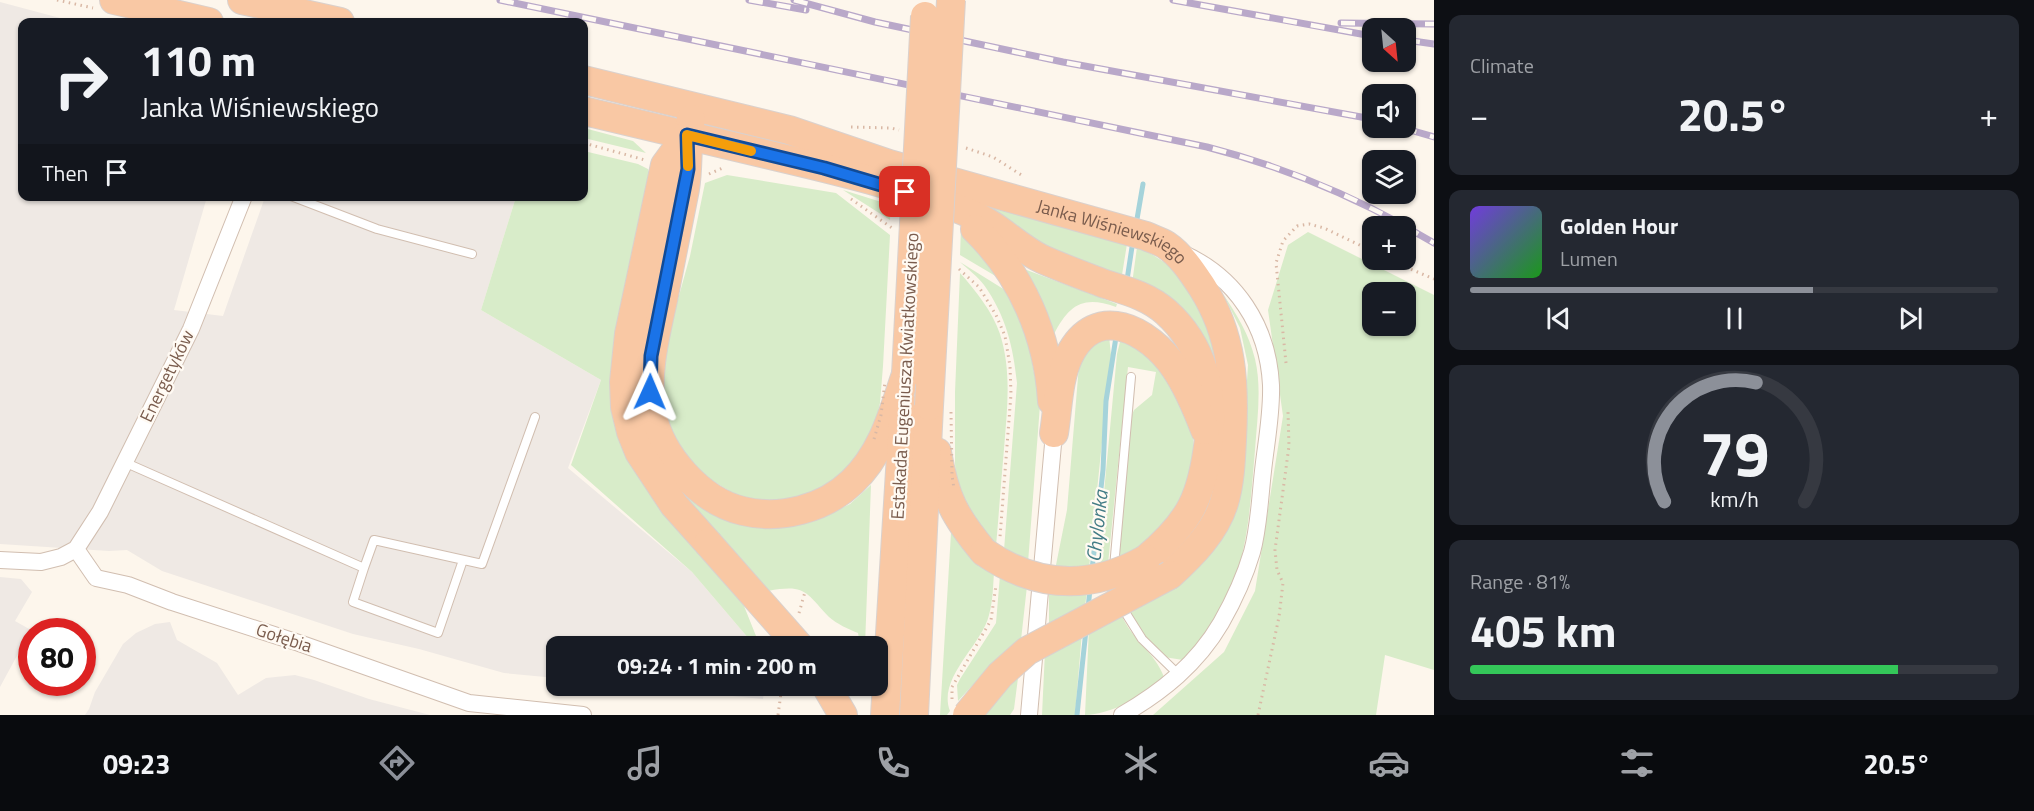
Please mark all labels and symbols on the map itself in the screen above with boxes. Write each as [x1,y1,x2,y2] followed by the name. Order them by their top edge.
[1362,18,1416,72] north arrow
[879,166,930,217] pin
[1034,192,1194,270] street label: Janka Wiśniewskiego
[884,232,925,520] street label: Estakada Eugeniusza Kwiatkowskiego
[133,325,201,426] street label: Energetyków
[618,360,682,424] position arrow
[1077,488,1116,563] water label: Chylonka
[253,616,316,659] street label: Gołębia
[18,618,96,696] speed limit sign: 80

